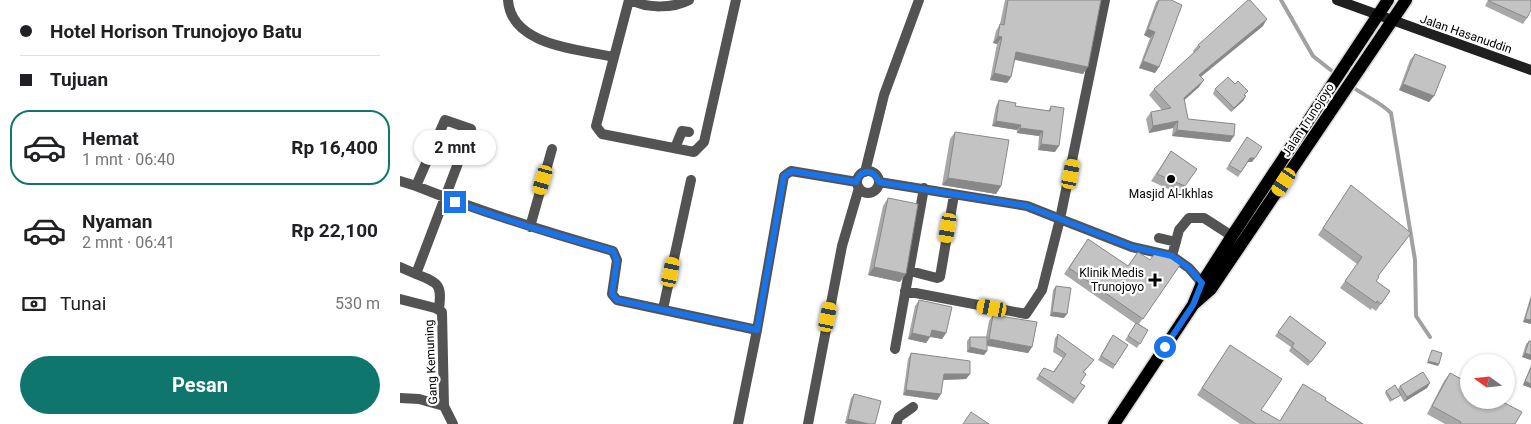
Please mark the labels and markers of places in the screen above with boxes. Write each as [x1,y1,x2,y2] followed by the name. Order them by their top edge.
[1165,173,1177,185] marker: Masjid Al-Ikhlas
[1129,187,1213,201] place label: Masjid Al-Ikhlas
[1079,266,1144,294] place label: Klinik Medis Trunojoyo
[1148,273,1162,287] marker: Klinik Medis Trunojoyo

